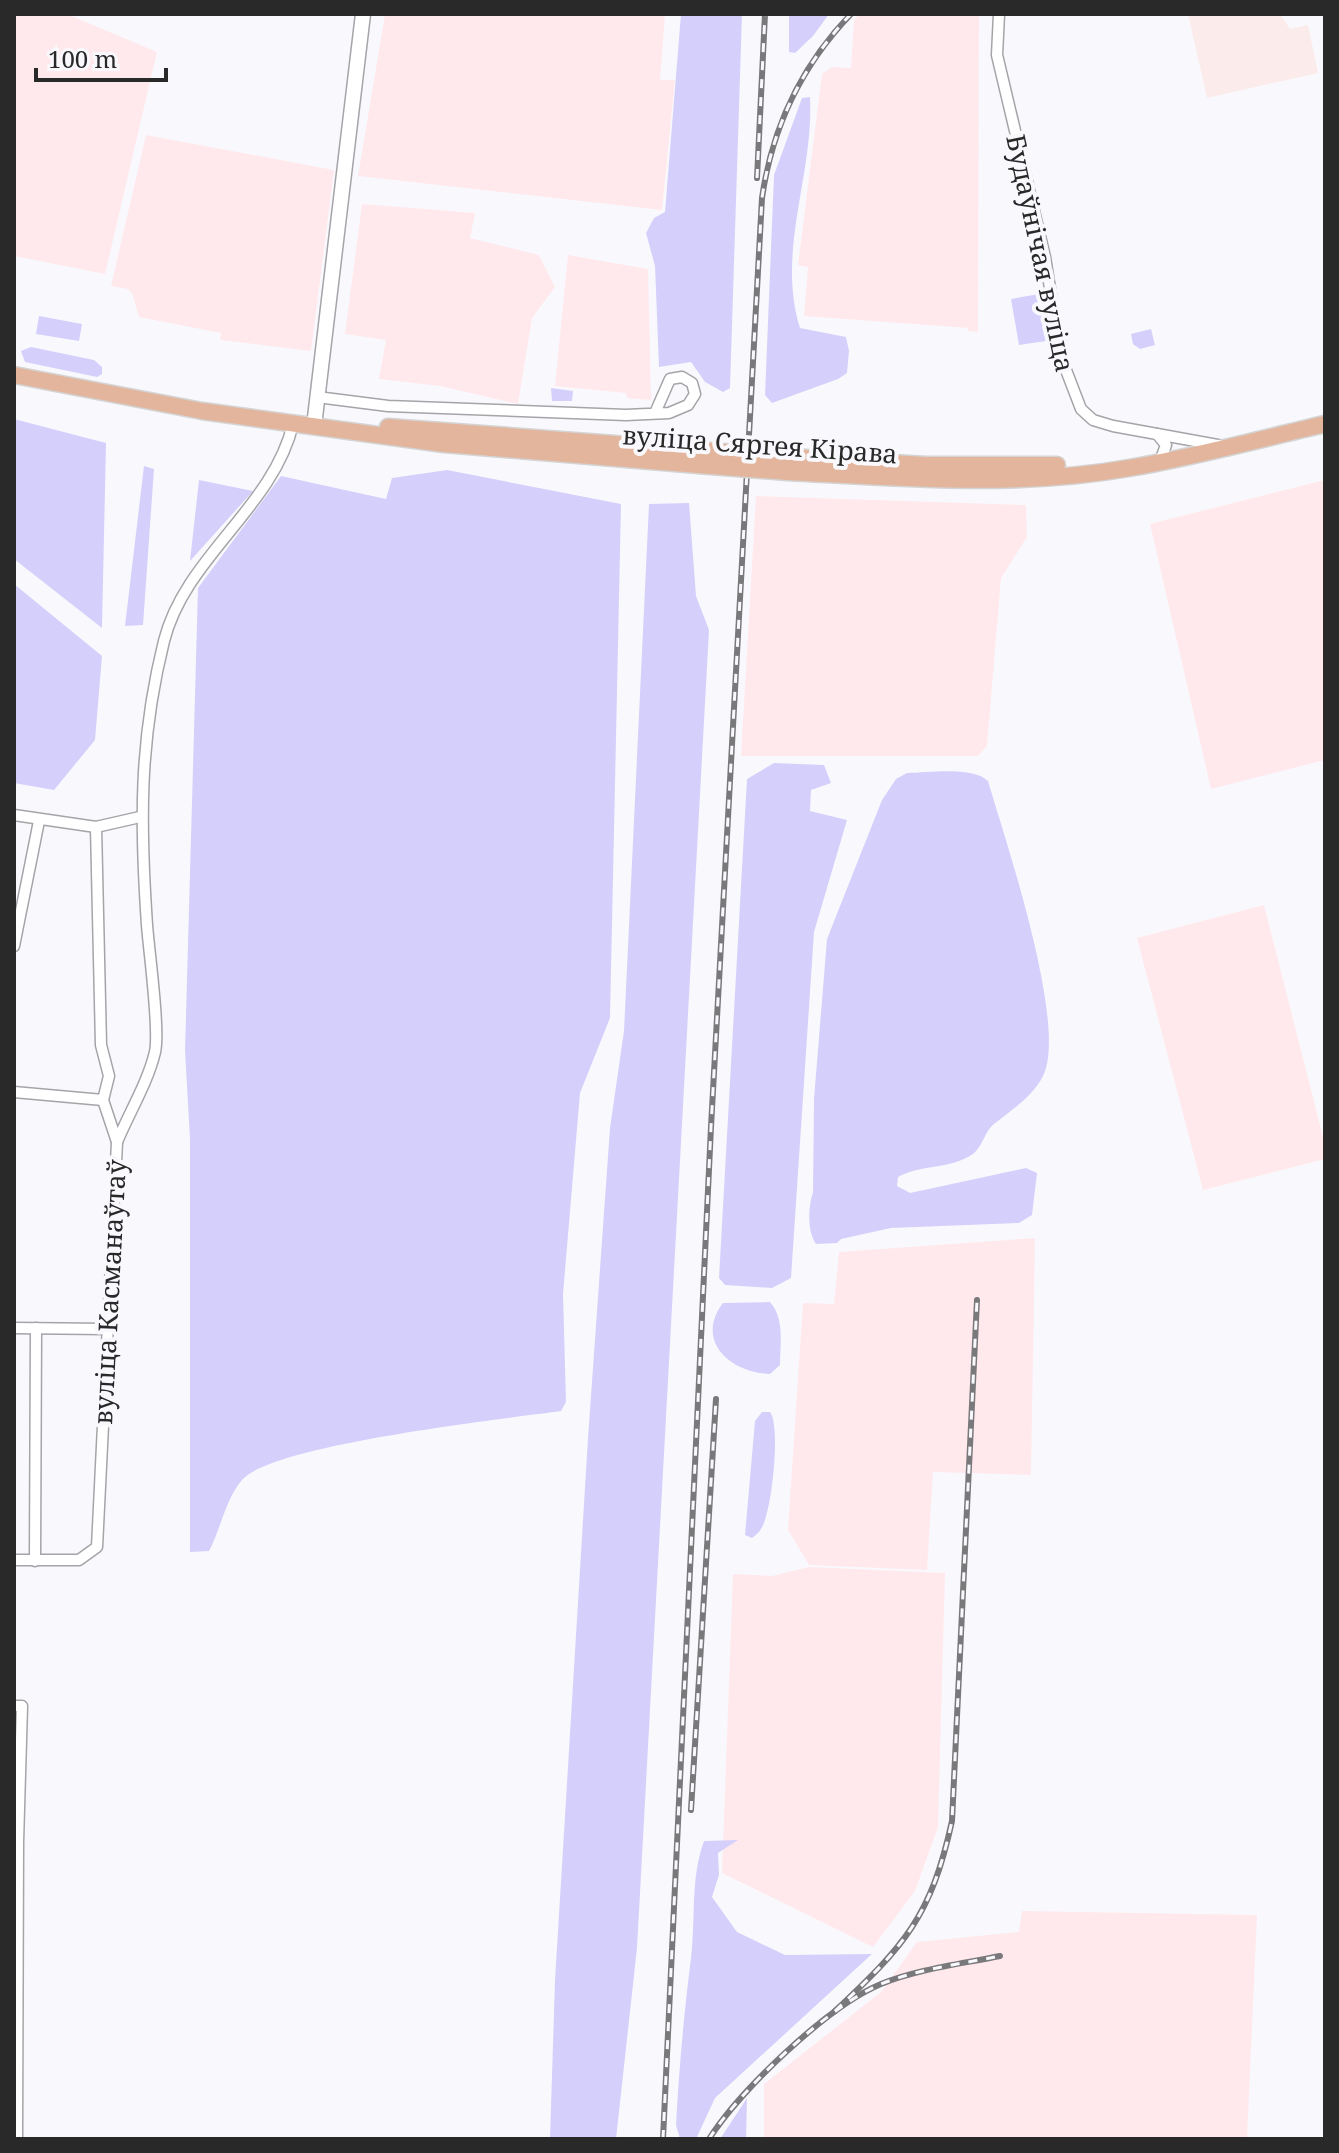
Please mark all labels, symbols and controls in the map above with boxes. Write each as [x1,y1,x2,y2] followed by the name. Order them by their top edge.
[36,32,166,82] scale bar
[48,42,117,75] text: 100 m
[998,131,1084,375] street label: Будаўнічая вуліца
[621,416,899,472] street label: вуліца Сяргея Кірава
[84,1158,134,1426] street label: вуліца Касманаўтаў

